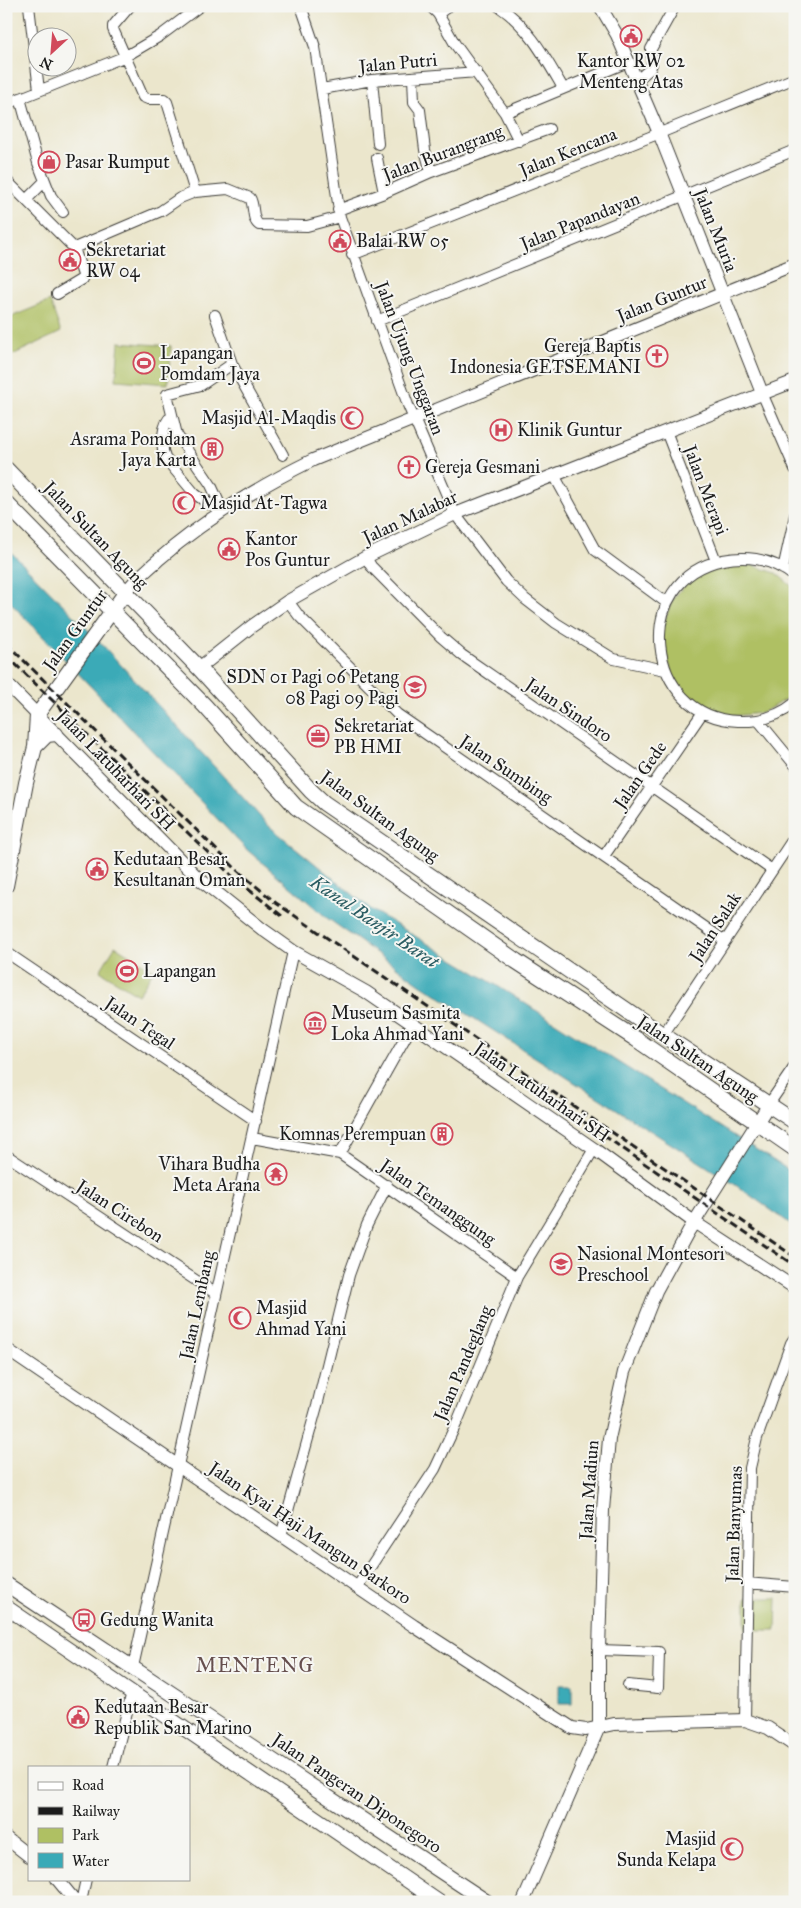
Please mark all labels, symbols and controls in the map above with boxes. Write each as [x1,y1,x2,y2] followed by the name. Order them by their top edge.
[619,24,643,48] public building icon: Kantor RW 02 Menteng Atas
[28,28,78,78] north arrow
[356,49,438,79] street label: Jalan Putri
[577,50,685,94] place label: Kantor RW 02 Menteng Atas
[37,53,56,73] text: N
[378,120,507,188] street label: Jalan Burangrang
[514,122,621,183] street label: Jalan Kencana
[37,150,61,174] shop icon: Pasar Rumput
[65,151,170,173] place label: Pasar Rumput
[688,183,743,276] street label: Jalan Muria
[515,187,643,257] street label: Jalan Papandayan
[328,229,352,253] public building icon: Balai RW 05
[356,230,449,252] place label: Balai RW 05
[86,239,167,282] place label: Sekretariat RW 04
[58,248,82,272] public building icon: Sekretariat RW 04
[612,271,711,329] street label: Jalan Guntur
[369,276,450,439] street label: Jalan Ujung Unggaran
[450,335,641,378] place label: Gereja Baptis Indonesia GETSEMANI
[160,342,260,386] place label: Lapangan Pomdam Jaya
[645,344,669,368] church icon: Gereja Baptis Indonesia GETSEMANI
[132,351,156,375] sports icon: Lapangan Pomdam Jaya
[340,406,364,430] mosque icon: Masjid Al-Maqdis
[201,407,336,430] place label: Masjid Al-Maqdis
[489,418,513,442] hospital icon: Klinik Guntur
[517,419,622,441] place label: Klinik Guntur
[70,428,196,472] place label: Asrama Pomdam Jaya Karta
[200,437,224,461] building icon: Asrama Pomdam Jaya Karta
[677,440,733,539] street label: Jalan Merapi
[397,455,421,479] church icon: Gereja Gesmani
[425,456,540,478] place label: Gereja Gesmani
[37,475,153,595] street label: Jalan Sultan Agung
[357,485,462,550] street label: Jalan Malabar
[172,491,196,515] mosque icon: Masjid At-Tagwa
[200,492,328,515] place label: Masjid At-Tagwa
[245,528,330,571] place label: Kantor Pos Guntur
[217,537,241,561] public building icon: Kantor Pos Guntur
[37,585,113,677] street label: Jalan Guntur
[226,666,400,710] place label: SDN 01 Pagi 06 Petang 08 Pagi 09 Pagi
[519,672,616,748] street label: Jalan Sindoro
[403,675,427,699] school or university icon: SDN 01 Pagi 06 Petang 08 Pagi 09 Pagi
[50,703,180,836] street label: Jalan Latuharhari SH
[334,715,415,758] place label: Sekretariat PB HMI
[306,724,330,748] office icon: Sekretariat PB HMI
[453,729,557,809] street label: Jalan Sumbing
[608,737,672,815] street label: Jalan Gede
[314,764,444,868] street label: Jalan Sultan Agung
[113,848,245,891] place label: Kedutaan Besar Kesultanan Oman
[85,857,109,881] public building icon: Kedutaan Besar Kesultanan Oman
[305,869,444,973] water label: Kanal Banjir Barat
[683,887,747,968] street label: Jalan Salak
[115,959,139,983] sports icon: Lapangan
[143,960,216,983] place label: Lapangan
[99,990,179,1055] street label: Jalan Tegal
[331,1002,464,1045] place label: Museum Sasmita Loka Ahmad Yani
[631,1009,763,1109] street label: Jalan Sultan Agung
[303,1011,327,1035] museum icon: Museum Sasmita Loka Ahmad Yani
[468,1036,614,1148] street label: Jalan Latuharhari SH
[430,1122,454,1146] building icon: Komnas Perempuan
[279,1123,426,1145] place label: Komnas Perempuan
[158,1153,260,1196] place label: Vihara Budha Meta Arana
[374,1153,501,1251] street label: Jalan Temanggung
[264,1162,288,1186] temple icon: Vihara Budha Meta Arana
[70,1174,168,1248] street label: Jalan Cirebon
[577,1243,725,1286] place label: Nasional Montesori Preschool
[174,1248,220,1364] street label: Jalan Lembang
[549,1252,573,1276] school or university icon: Nasional Montesori Preschool
[255,1297,346,1340] place label: Masjid Ahmad Yani
[428,1301,498,1426] street label: Jalan Pandeglang
[228,1306,252,1330] mosque icon: Masjid Ahmad Yani
[574,1439,604,1543] street label: Jalan Madiun
[202,1456,415,1610] street label: Jalan Kyai Haji Mangun Sarkoro
[721,1465,748,1585] street label: Jalan Banyumas
[72,1608,96,1632] bus stop icon: Gedung Wanita
[100,1609,214,1632] place label: Gedung Wanita
[196,1653,314,1677] district label: MENTENG
[94,1696,252,1739] place label: Kedutaan Besar Republik San Marino
[66,1705,90,1729] public building icon: Kedutaan Besar Republik San Marino
[266,1727,446,1859] street label: Jalan Pangeran Diponegoro
[28,1766,190,1880] legend
[72,1776,104,1794] text: Road
[72,1802,121,1820] text: Railway
[72,1826,99,1844] text: Park
[617,1828,716,1871] place label: Masjid Sunda Kelapa
[720,1837,744,1861] mosque icon: Masjid Sunda Kelapa
[72,1852,109,1870] text: Water

